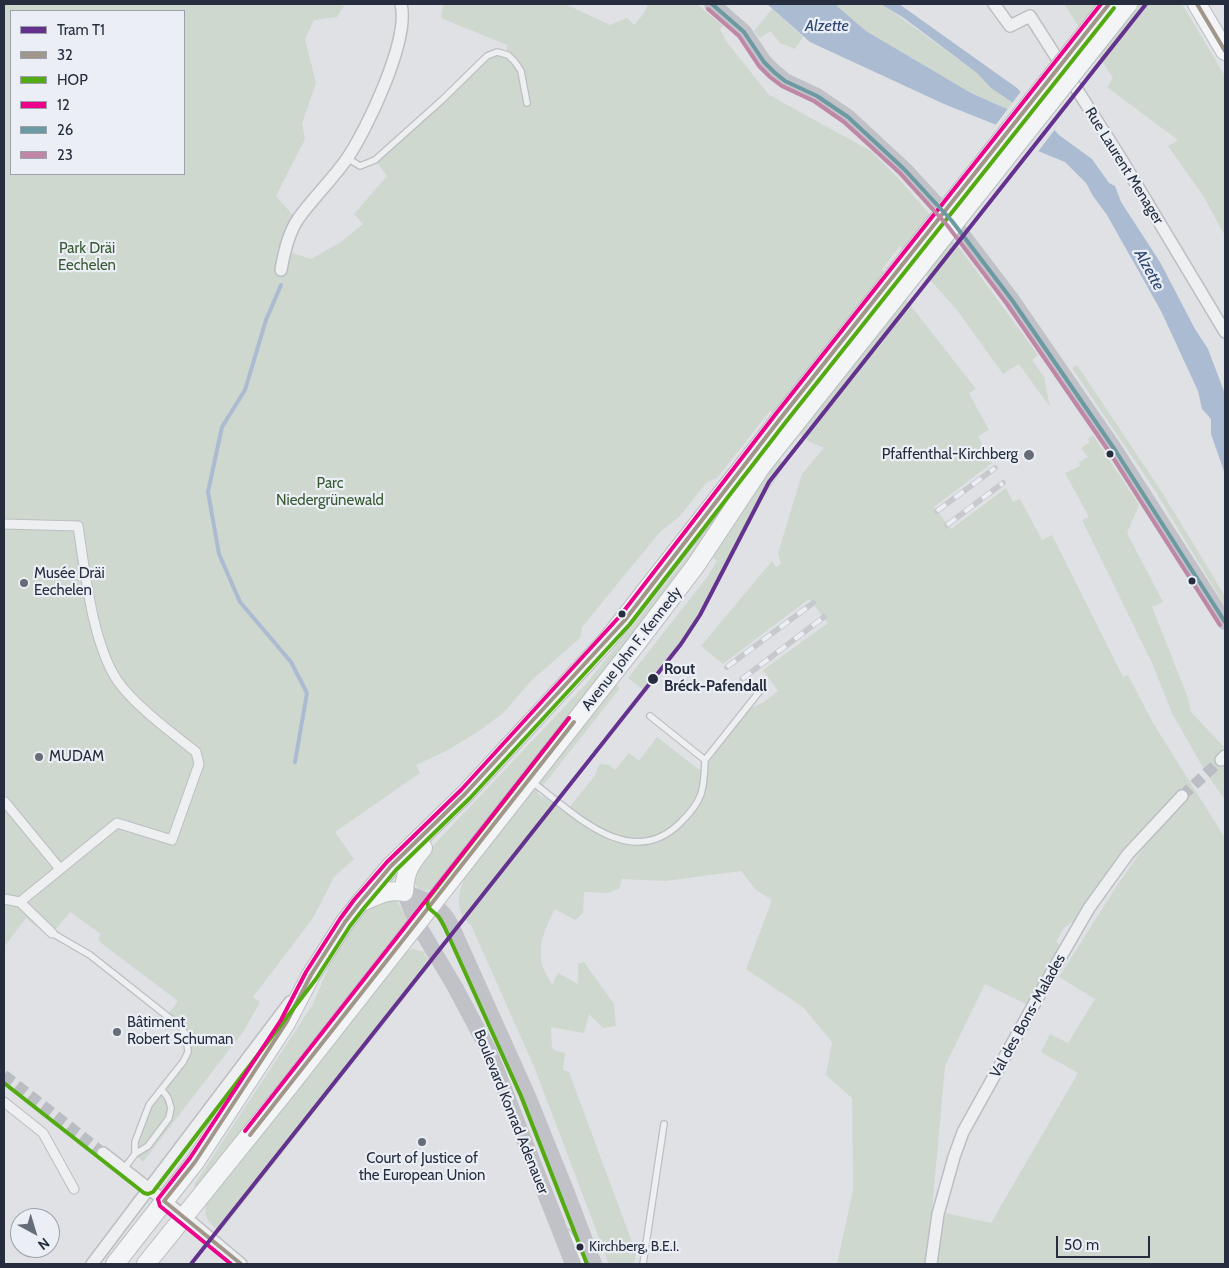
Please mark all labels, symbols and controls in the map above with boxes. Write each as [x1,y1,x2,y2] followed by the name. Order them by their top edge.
[10,10,185,175] legend
[805,16,849,36] water label: Alzette
[57,21,105,39] text: Tram T1
[57,46,73,64] text: 32
[57,71,88,89] text: HOP
[57,96,70,114] text: 12
[1081,104,1167,228] street label: Rue Laurent Menager
[57,121,73,139] text: 26
[57,146,73,164] text: 23
[58,240,116,275] park label: Park Dräi Eechelen
[1130,246,1168,294] water label: Alzette
[882,446,1018,464] place label: Pfaffenthal-Kirchberg
[1022,448,1036,462] marker: Pfaffenthal-Kirchberg
[1105,449,1115,459] unlabelled marker
[276,475,384,510] park label: Parc Niedergrünewald
[34,565,105,600] place label: Musée Dräi Eechelen
[1187,576,1197,586] unlabelled marker
[18,577,30,589] marker: Musée Dräi Eechelen
[578,584,686,714] street label: Avenue John F. Kennedy
[617,609,627,619] unlabelled marker
[664,661,767,696] place label: Rout Bréck-Pafendall
[646,672,660,686] marker: Rout Bréck-Pafendall
[49,748,104,766] place label: MUDAM
[33,751,45,763] marker: MUDAM
[987,951,1069,1081] street label: Val des Bons-Malades
[127,1014,233,1049] place label: Bâtiment Robert Schuman
[111,1026,123,1038] marker: Bâtiment Robert Schuman
[470,1027,552,1197] street label: Boulevard Konrad Adenauer
[416,1136,428,1148] marker: Court of Justice of the European Union
[359,1150,485,1185] place label: Court of Justice of the European Union
[10,1208,60,1258] north arrow
[1059,1226,1153,1258] scale bar
[34,1234,53,1254] text: N
[1064,1236,1099,1254] text: 50 m
[589,1239,679,1255] place label: Kirchberg, B.E.I.
[575,1242,585,1252] marker: Kirchberg, B.E.I.

